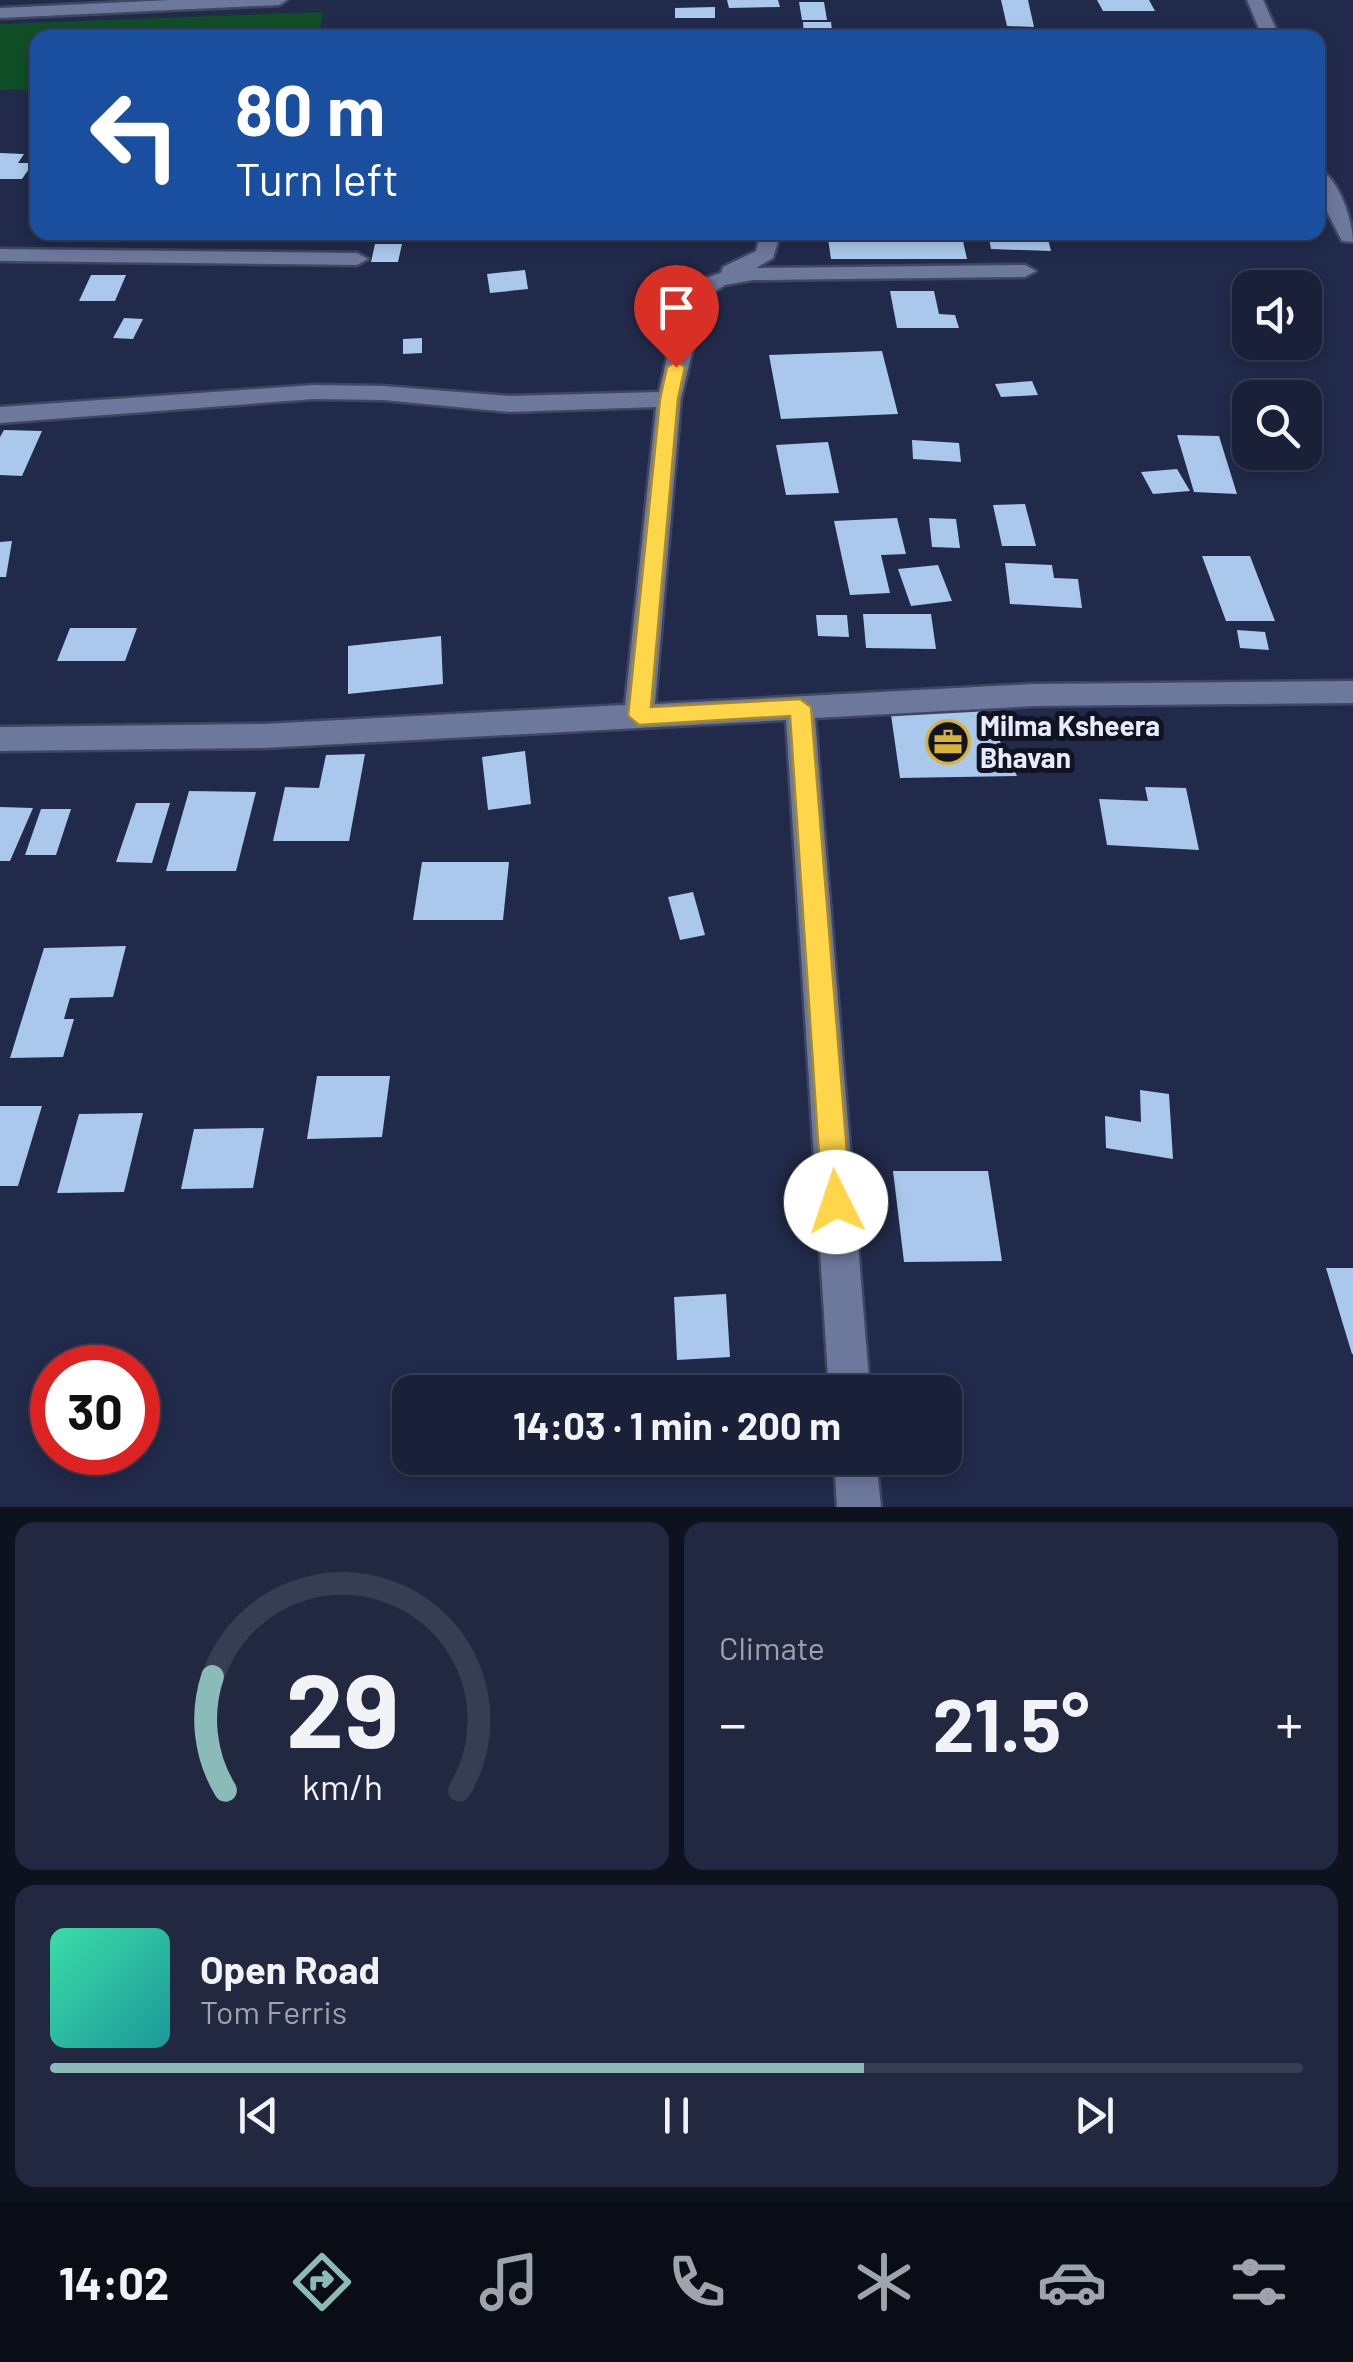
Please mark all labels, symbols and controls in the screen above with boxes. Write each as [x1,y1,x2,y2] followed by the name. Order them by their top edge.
[235,66,385,150] text: 80 m
[70,70,200,200] icon: left
[235,151,399,205] text: Turn left
[634,265,719,368] pin
[1232,270,1322,470] map controls
[1232,270,1322,360] button: sound
[649,280,704,335] icon: arrive
[1232,380,1322,470] button: search
[980,708,1160,774] place label: Milma Ksheera Bhavan
[925,719,971,765] office icon: Milma Ksheera Bhavan
[784,1150,888,1254] position arrow
[30,1345,160,1475] speed limit sign: 30
[513,1402,841,1448] text: 14:03 · 1 min · 200 m
[719,1628,825,1666] text: Climate
[285,1644,399,1769] text: 29
[933,1677,1089,1767] text: 21.5°
[719,1689,747,1755] text: −
[1275,1689,1303,1755] text: +
[302,1764,382,1807] text: km/h
[200,1946,380,1992] text: Open Road
[200,1992,347,2030] text: Tom Ferris
[231,2088,286,2143] icon: previous
[649,2088,704,2143] icon: pause
[1067,2088,1122,2143] icon: next
[287,2247,357,2317] icon: directions
[474,2247,544,2317] icon: music
[662,2247,732,2317] icon: phone
[849,2247,919,2317] icon: climate
[1037,2247,1107,2317] icon: car
[1224,2247,1294,2317] icon: filters
[59,2255,169,2309] text: 14:02

